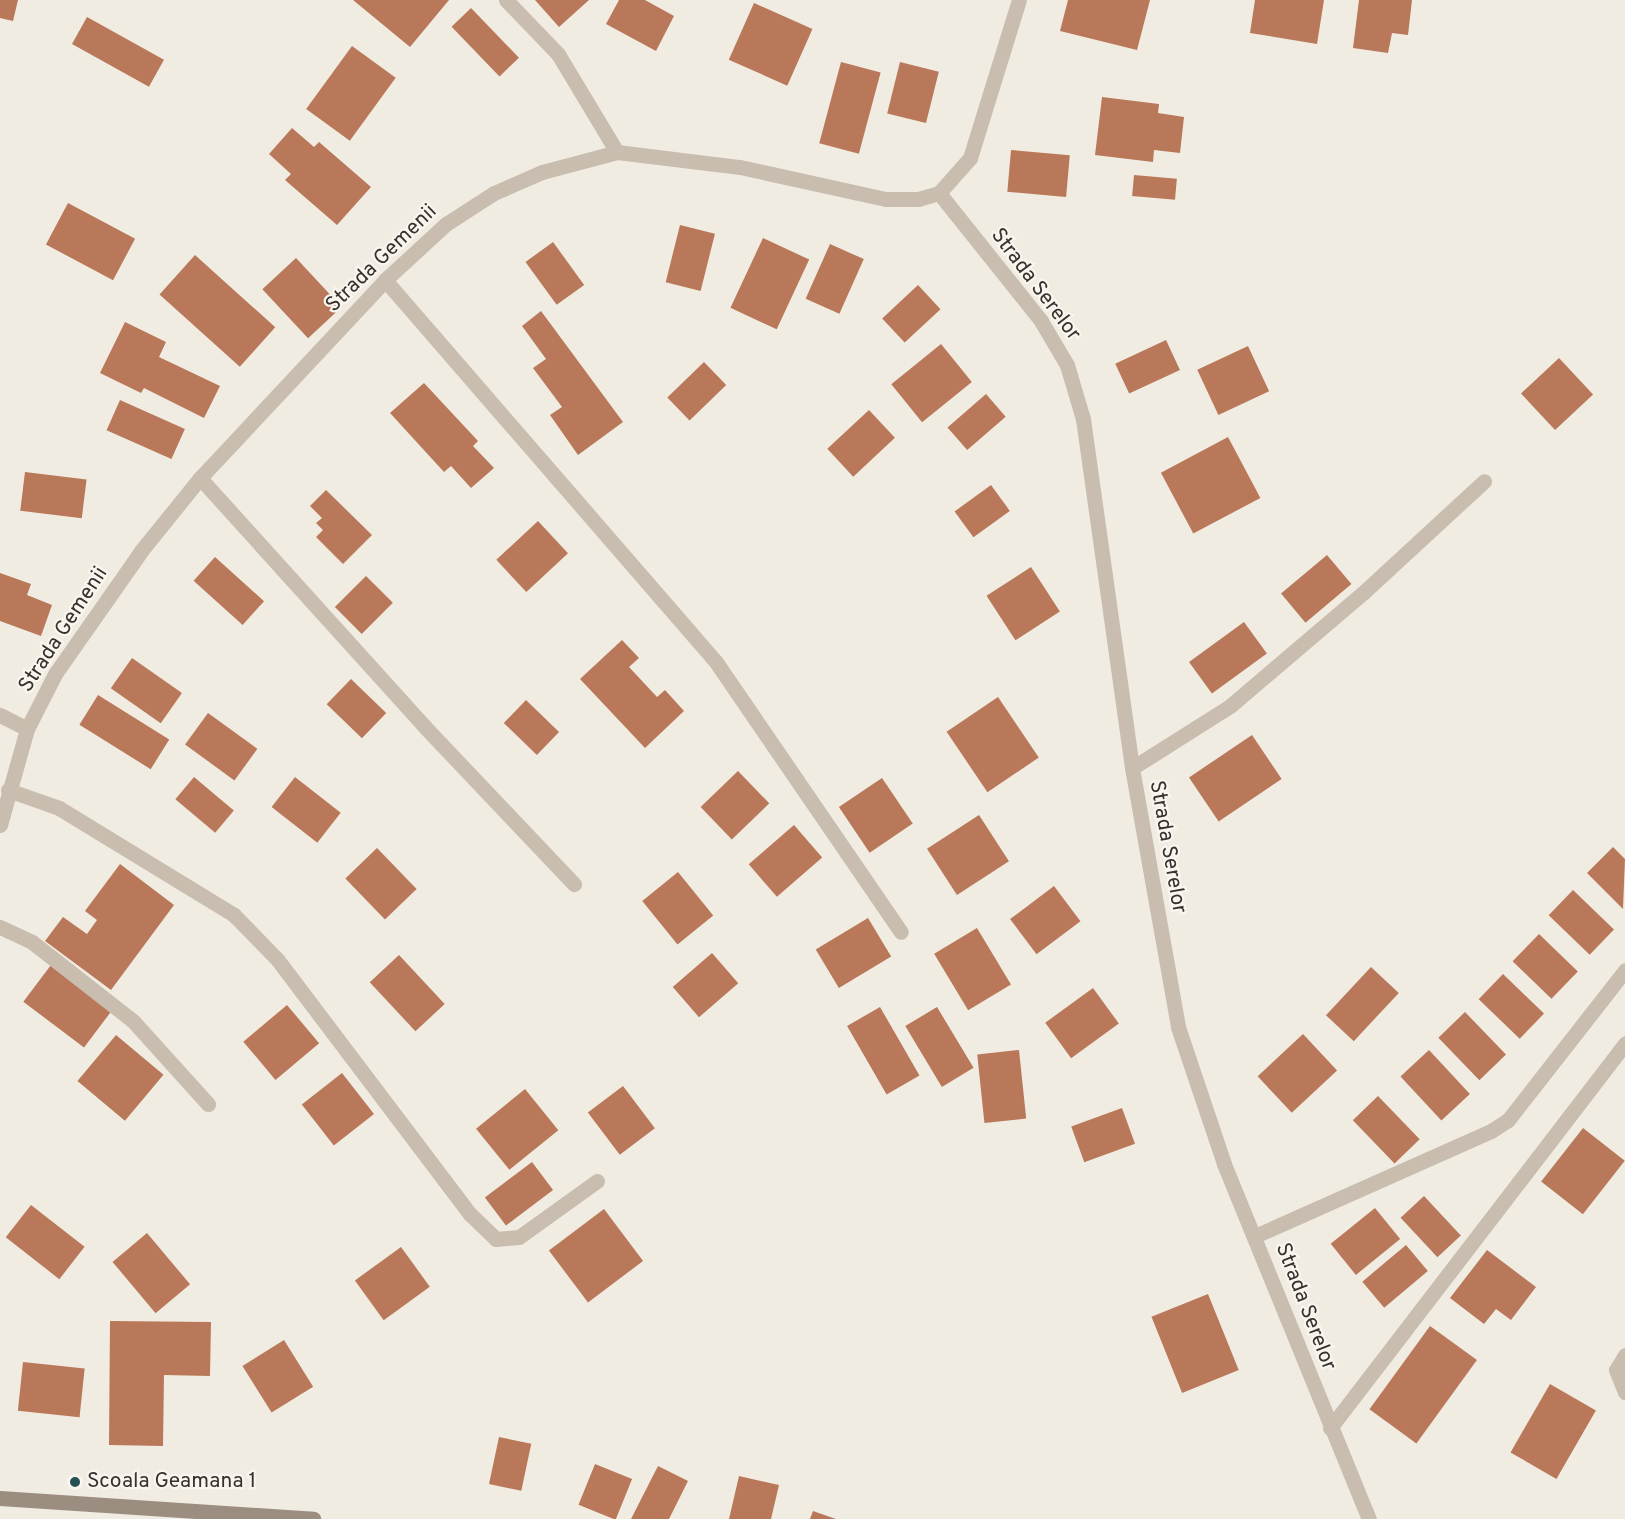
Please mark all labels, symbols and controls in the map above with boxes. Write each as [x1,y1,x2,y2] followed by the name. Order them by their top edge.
[321,200,443,318] street label: Strada Gemenii
[985,224,1085,346] street label: Strada Serelor
[14,563,114,697] street label: Strada Gemenii
[1143,779,1191,915] street label: Strada Serelor
[1269,1240,1341,1374] street label: Strada Serelor
[87,1469,256,1495] place label: Scoala Geamana 1
[68,1475,82,1489] marker: Scoala Geamana 1

